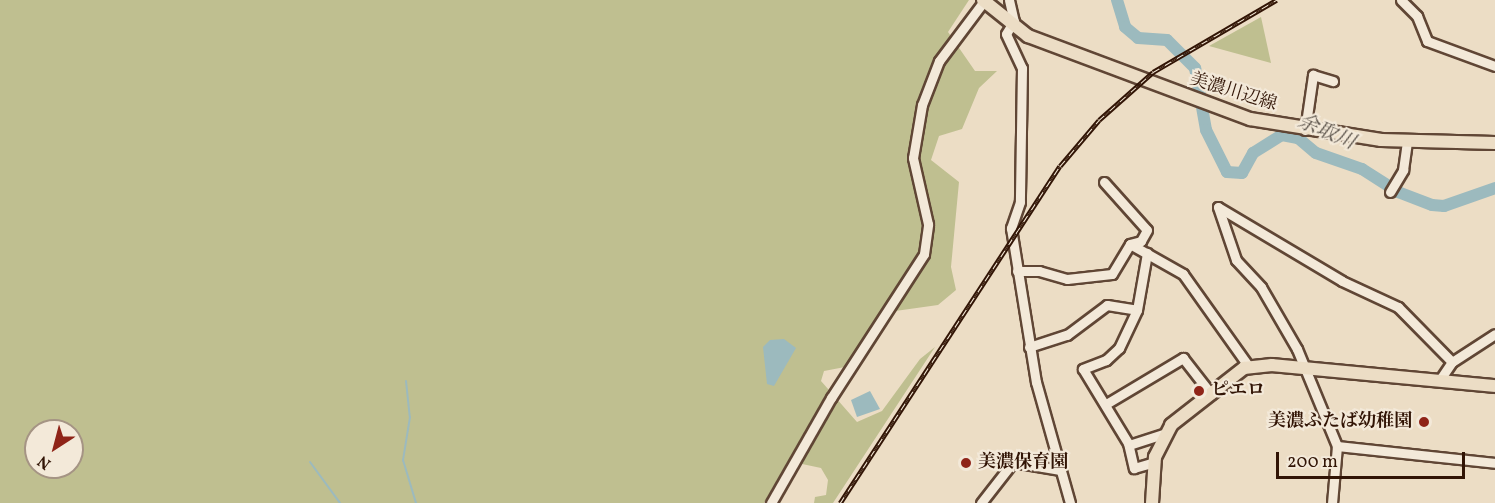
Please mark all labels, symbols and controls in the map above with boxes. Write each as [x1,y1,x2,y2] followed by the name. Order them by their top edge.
[1187,70,1279,116] street label: 美濃川辺線
[1294,110,1358,156] water label: 余取川
[1211,380,1265,402] place label: ピエロ
[1192,384,1206,398] marker: ピエロ
[1268,411,1412,433] place label: 美濃ふたば幼稚園
[1417,415,1431,429] marker: 美濃ふたば幼稚園
[24,419,84,479] north arrow
[1279,440,1468,478] scale bar
[33,450,56,474] text: N
[1287,450,1338,475] text: 200 m
[978,452,1068,474] place label: 美濃保育園
[959,456,973,470] marker: 美濃保育園

